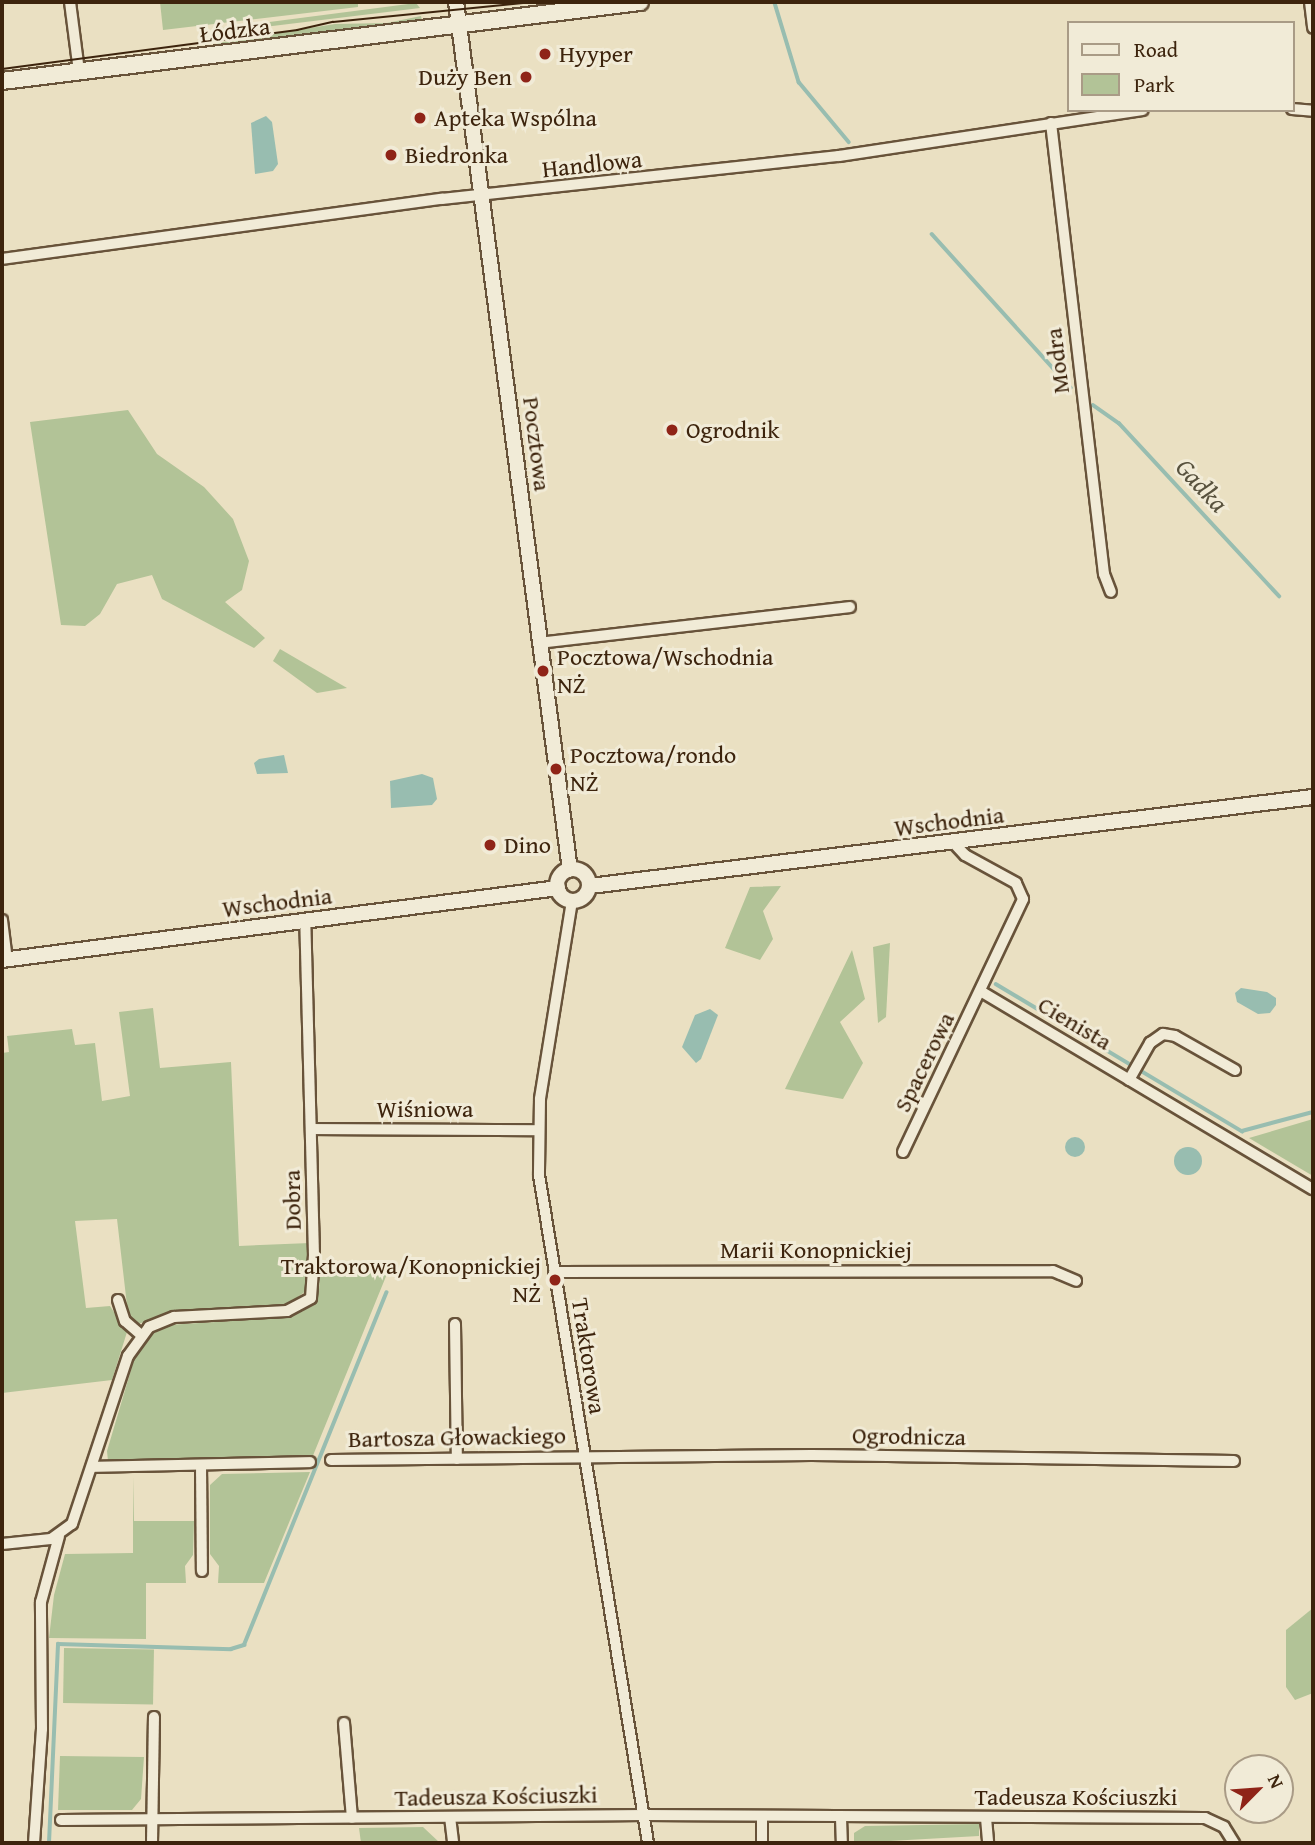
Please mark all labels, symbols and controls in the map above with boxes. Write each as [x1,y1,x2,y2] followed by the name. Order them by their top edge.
[198,11,272,49] street label: Łódzka
[1066,21,1294,112] legend
[1134,34,1178,65] text: Road
[559,40,633,68] place label: Hyyper
[537,46,553,62] marker: Hyyper
[418,63,512,91] place label: Duży Ben
[518,69,534,85] marker: Duży Ben
[1134,69,1175,100] text: Park
[434,104,597,132] place label: Apteka Wspólna
[412,110,428,126] marker: Apteka Wspólna
[405,141,508,169] place label: Biedronka
[541,144,643,184] street label: Handlowa
[383,147,399,163] marker: Biedronka
[1039,327,1075,395] street label: Modra
[517,395,557,493] street label: Pocztowa
[686,416,780,444] place label: Ogrodnik
[664,422,680,438] marker: Ogrodnik
[1169,452,1235,518] water label: Gadka
[557,643,773,699] place label: Pocztowa/Wschodnia NŻ
[535,663,551,679] marker: Pocztowa/Wschodnia NŻ
[570,741,736,797] place label: Pocztowa/rondo NŻ
[548,761,564,777] marker: Pocztowa/rondo NŻ
[893,800,1005,842] street label: Wschodnia
[504,831,551,859] place label: Dino
[482,837,498,853] marker: Dino
[221,881,333,923] street label: Wschodnia
[1033,990,1117,1056] street label: Cienista
[888,1007,960,1117] street label: Spacerowa
[377,1095,473,1123] street label: Wiśniowa
[277,1170,307,1230] street label: Dobra
[720,1236,912,1264] street label: Marii Konopnickiej
[281,1252,541,1308] place label: Traktorowa/Konopnickiej NŻ
[547,1272,563,1288] marker: Traktorowa/Konopnickiej NŻ
[566,1296,612,1416] street label: Traktorowa
[348,1421,566,1453] street label: Bartosza Głowackiego
[852,1421,966,1451] street label: Ogrodnicza
[1224,1754,1294,1824] north arrow
[1261,1769,1292,1793] text: N
[394,1780,598,1812] street label: Tadeusza Kościuszki
[975,1783,1177,1811] street label: Tadeusza Kościuszki

